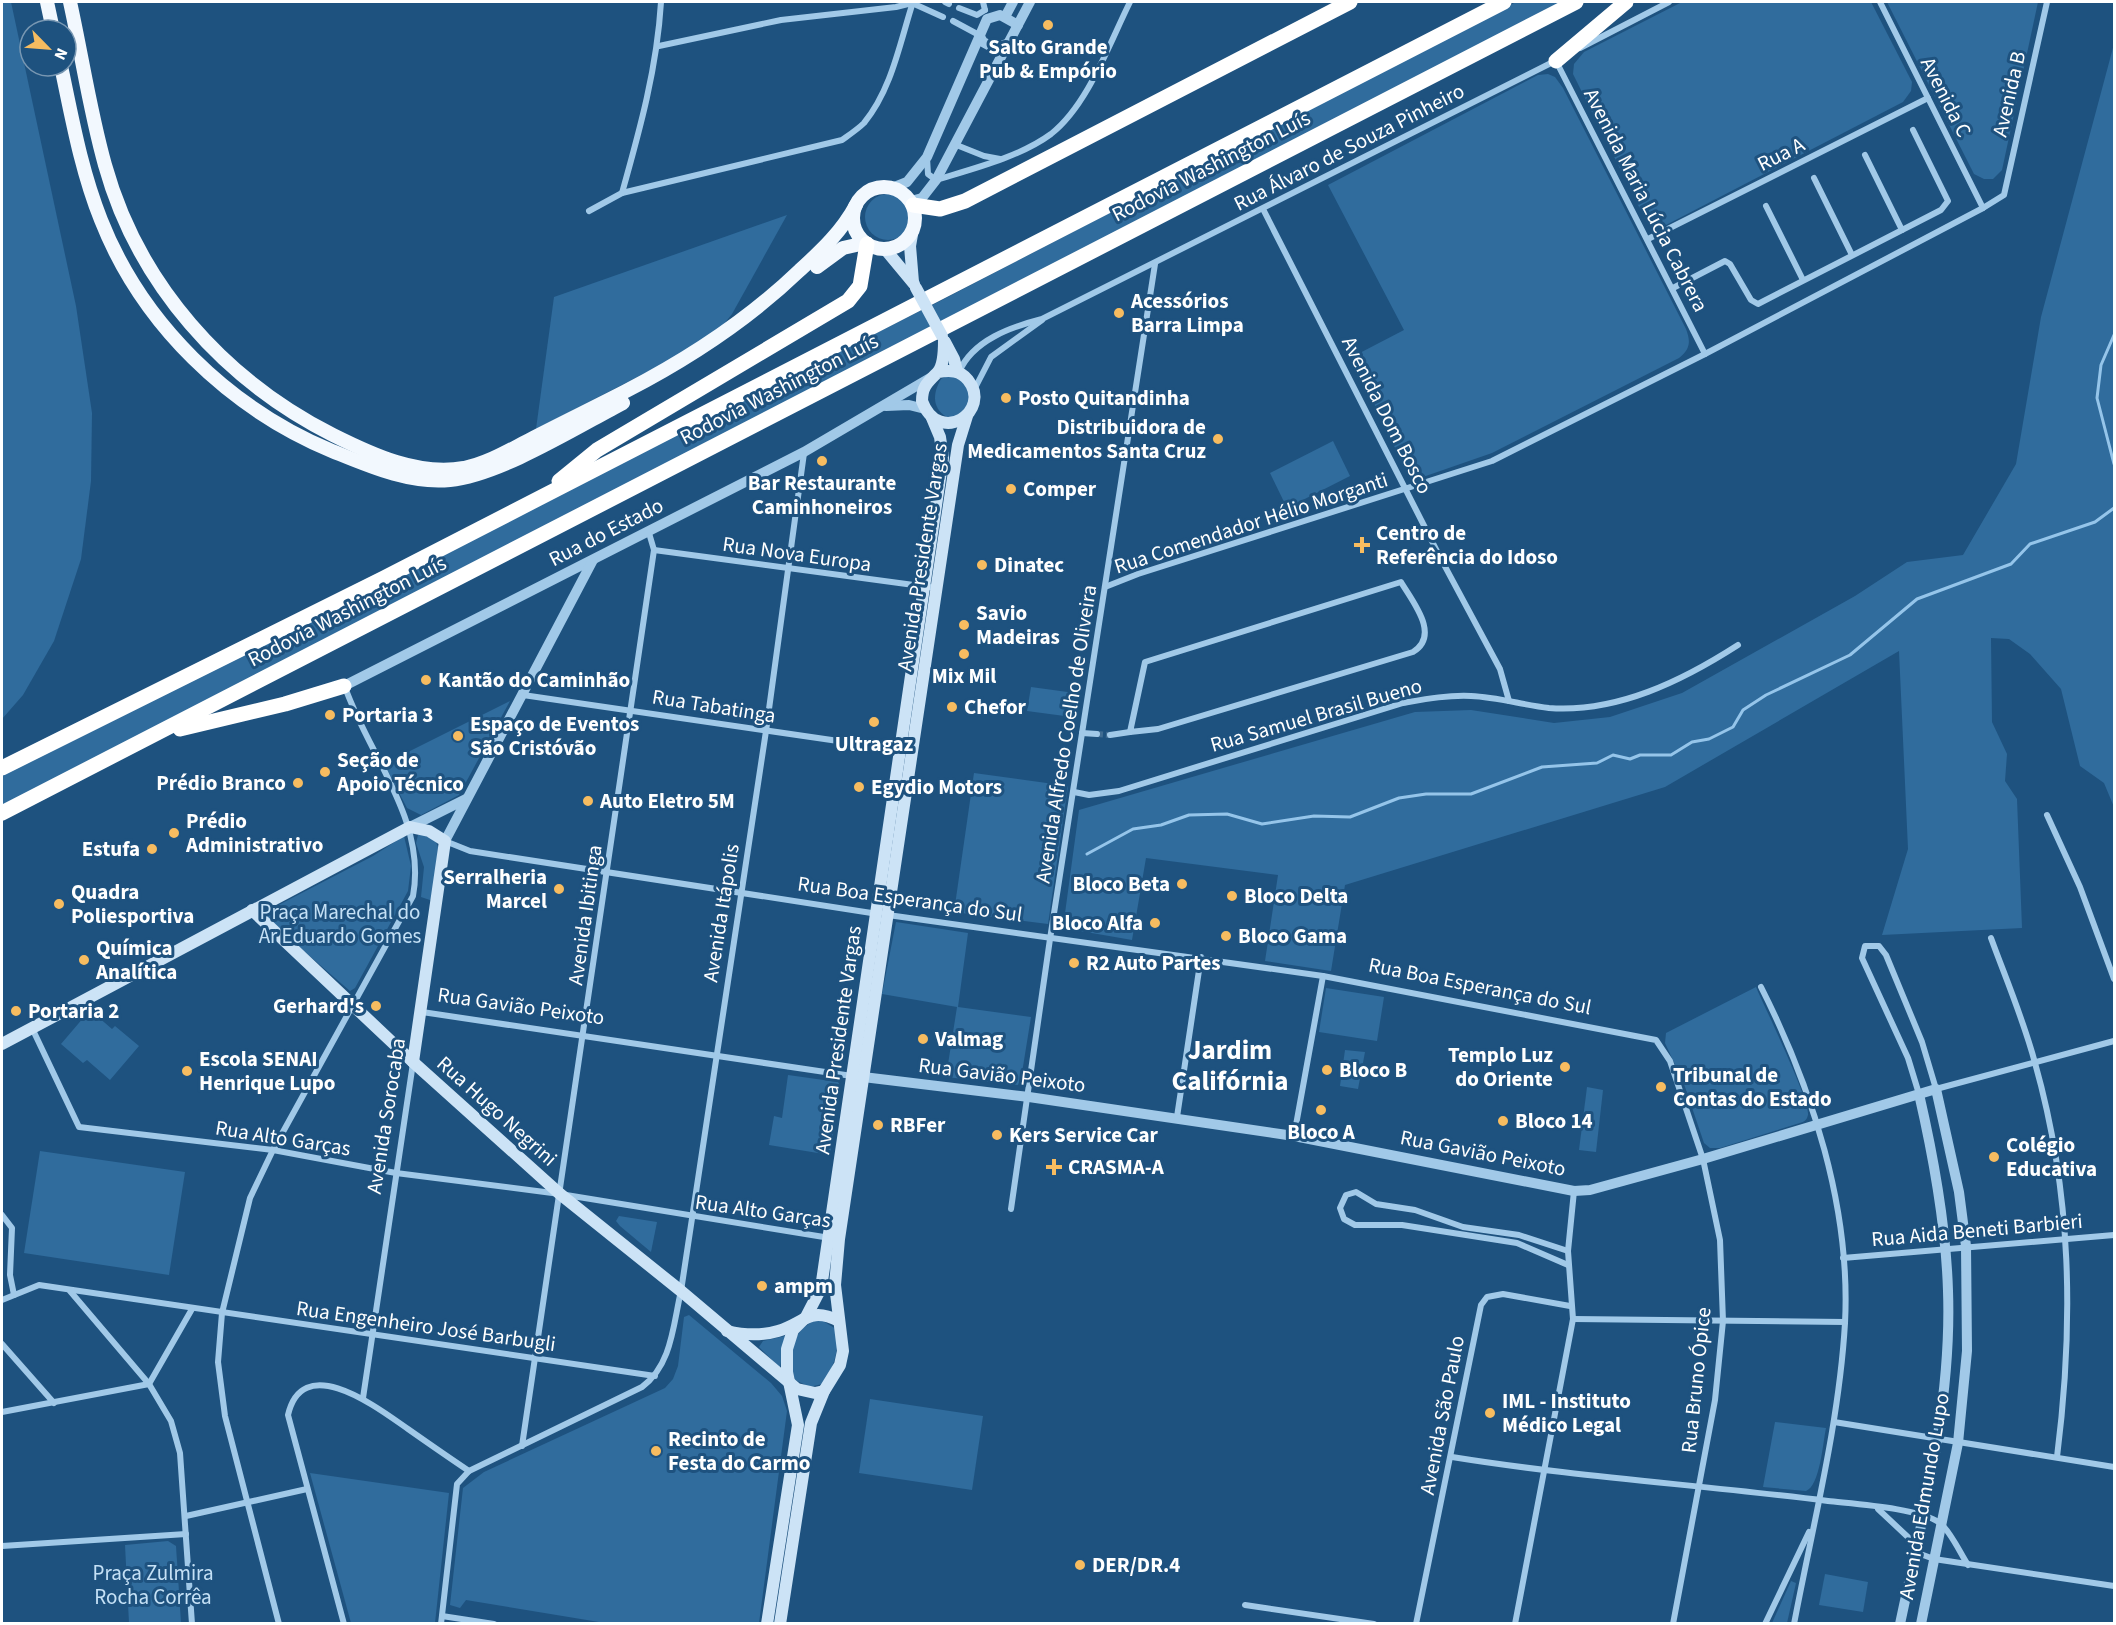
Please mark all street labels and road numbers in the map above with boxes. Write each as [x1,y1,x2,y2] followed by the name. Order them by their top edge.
[1985,48,2033,140] street label: Avenida B
[1913,52,1979,142] street label: Avenida C
[1229,76,1469,218] street label: Rua Álvaro de Souza Pinheiro
[1576,83,1716,317] street label: Avenida Maria Lúcia Cabrera
[1106,103,1316,229] street label: Rodovia Washington Luís
[1752,129,1810,179] street label: Rua A
[674,326,884,452] street label: Rodovia Washington Luís
[1334,331,1440,499] street label: Avenida Dom Bosco
[889,441,955,673] street label: Avenida Presidente Vargas
[1110,465,1392,581] street label: Rua Comendador Hélio Morganti
[543,490,669,574] street label: Rua do Estado
[721,529,873,579] street label: Rua Nova Europa
[242,548,452,674] street label: Rodovia Washington Luís
[1028,583,1104,885] street label: Avenida Alfredo Coelho de Oliveira
[1207,670,1425,760] street label: Rua Samuel Brasil Bueno
[650,681,778,731] street label: Rua Tabatinga
[695,842,747,984] street label: Avenida Itápolis
[560,843,610,987] street label: Avenida Ibitinga
[796,868,1024,930] street label: Rua Boa Esperança do Sul
[807,924,869,1156] street label: Avenida Presidente Vargas
[1366,950,1594,1022] street label: Rua Boa Esperança do Sul
[436,979,606,1033] street label: Rua Gavião Peixoto
[359,1036,413,1196] street label: Avenida Sorocaba
[430,1049,564,1173] street label: Rua Hugo Negrini
[917,1050,1087,1100] street label: Rua Gavião Peixoto
[213,1112,353,1164] street label: Rua Alto Garças
[1398,1122,1568,1184] street label: Rua Gavião Peixoto
[693,1187,833,1235] street label: Rua Alto Garças
[1870,1206,2084,1254] street label: Rua Aida Beneti Barbieri
[294,1293,558,1359] street label: Rua Engenheiro José Barbugli
[1673,1306,1719,1454] street label: Rua Bruno Ópice
[1412,1333,1472,1497] street label: Avenida São Paulo
[1891,1390,1957,1602] street label: Avenida Edmundo Lupo

